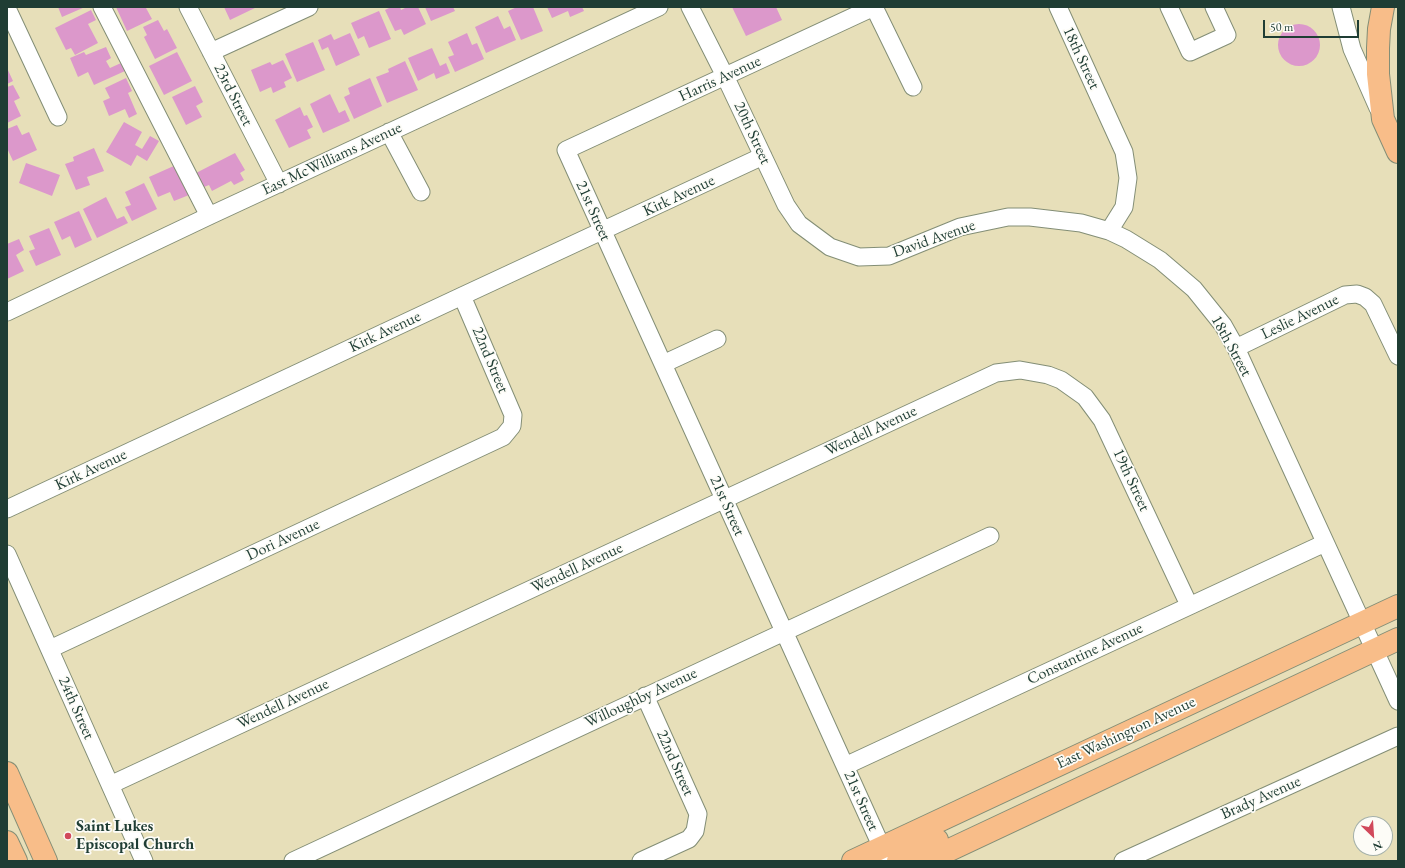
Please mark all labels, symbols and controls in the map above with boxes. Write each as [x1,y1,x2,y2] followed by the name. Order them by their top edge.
[1265,12,1361,38] scale bar
[1270,19,1293,35] text: 50 m
[1058,24,1104,92] street label: 18th Street
[676,52,764,106] street label: Harris Avenue
[209,61,257,129] street label: 23rd Street
[729,99,775,167] street label: 20th Street
[259,118,405,200] street label: East McWilliams Avenue
[640,171,718,221] street label: Kirk Avenue
[571,178,615,244] street label: 21st Street
[890,216,978,262] street label: David Avenue
[1258,290,1342,344] street label: Leslie Avenue
[346,307,424,357] street label: Kirk Avenue
[1206,312,1256,380] street label: 18th Street
[467,324,513,396] street label: 22nd Street
[822,401,920,461] street label: Wendell Avenue
[52,445,130,495] street label: Kirk Avenue
[1108,446,1154,514] street label: 19th Street
[705,473,749,539] street label: 21st Street
[243,515,323,565] street label: Dori Avenue
[528,538,626,598] street label: Wendell Avenue
[1024,619,1146,689] street label: Constantine Avenue
[582,664,700,732] street label: Willoughby Avenue
[54,674,98,742] street label: 24th Street
[234,674,332,734] street label: Wendell Avenue
[1053,692,1199,774] street label: East Washington Avenue
[652,727,698,799] street label: 22nd Street
[839,768,883,834] street label: 21st Street
[1218,772,1304,824] street label: Brady Avenue
[1353,816,1393,856] north arrow
[76,817,194,855] place label: Saint Lukes Episcopal Church
[63,831,73,841] marker: Saint Lukes Episcopal Church
[1371,838,1385,854] text: N

